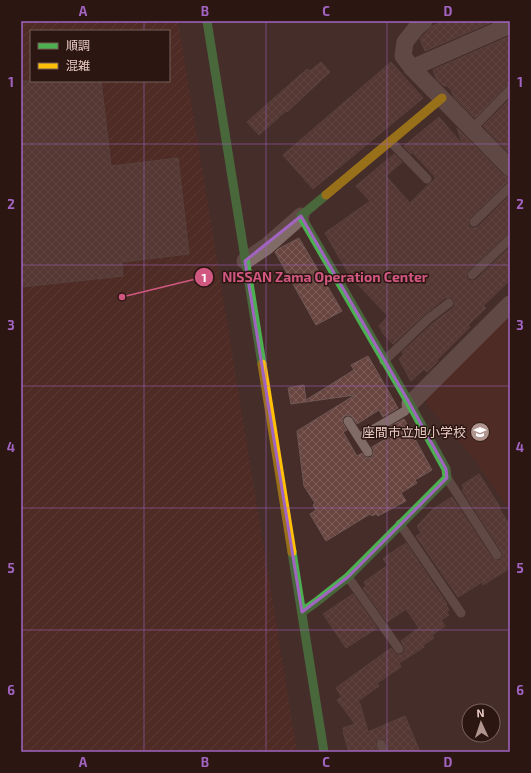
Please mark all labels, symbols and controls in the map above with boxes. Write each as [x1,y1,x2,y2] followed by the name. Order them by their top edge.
[79,3,88,19] text: A
[201,3,209,19] text: B
[322,3,330,19] text: C
[444,3,453,19] text: D
[30,30,170,82] legend
[66,38,90,52] text: 順調
[66,58,90,72] text: 混雑
[8,74,14,90] text: 1
[517,74,523,90] text: 1
[7,196,15,212] text: 2
[516,196,524,212] text: 2
[194,264,436,290] callout: NISSAN Zama Operation Center
[222,268,428,285] text: NISSAN Zama Operation Center
[201,270,207,284] text: 1
[7,317,15,333] text: 3
[516,317,524,333] text: 3
[469,421,491,443] school or university icon: 座間市立旭小学校
[362,424,466,440] place label: 座間市立旭小学校
[7,439,15,455] text: 4
[516,439,524,455] text: 4
[7,560,15,576] text: 5
[516,560,524,576] text: 5
[7,682,15,698] text: 6
[516,682,524,698] text: 6
[461,703,501,743] north arrow
[476,706,485,719] text: N
[79,754,88,770] text: A
[201,754,209,770] text: B
[322,754,330,770] text: C
[444,754,453,770] text: D

